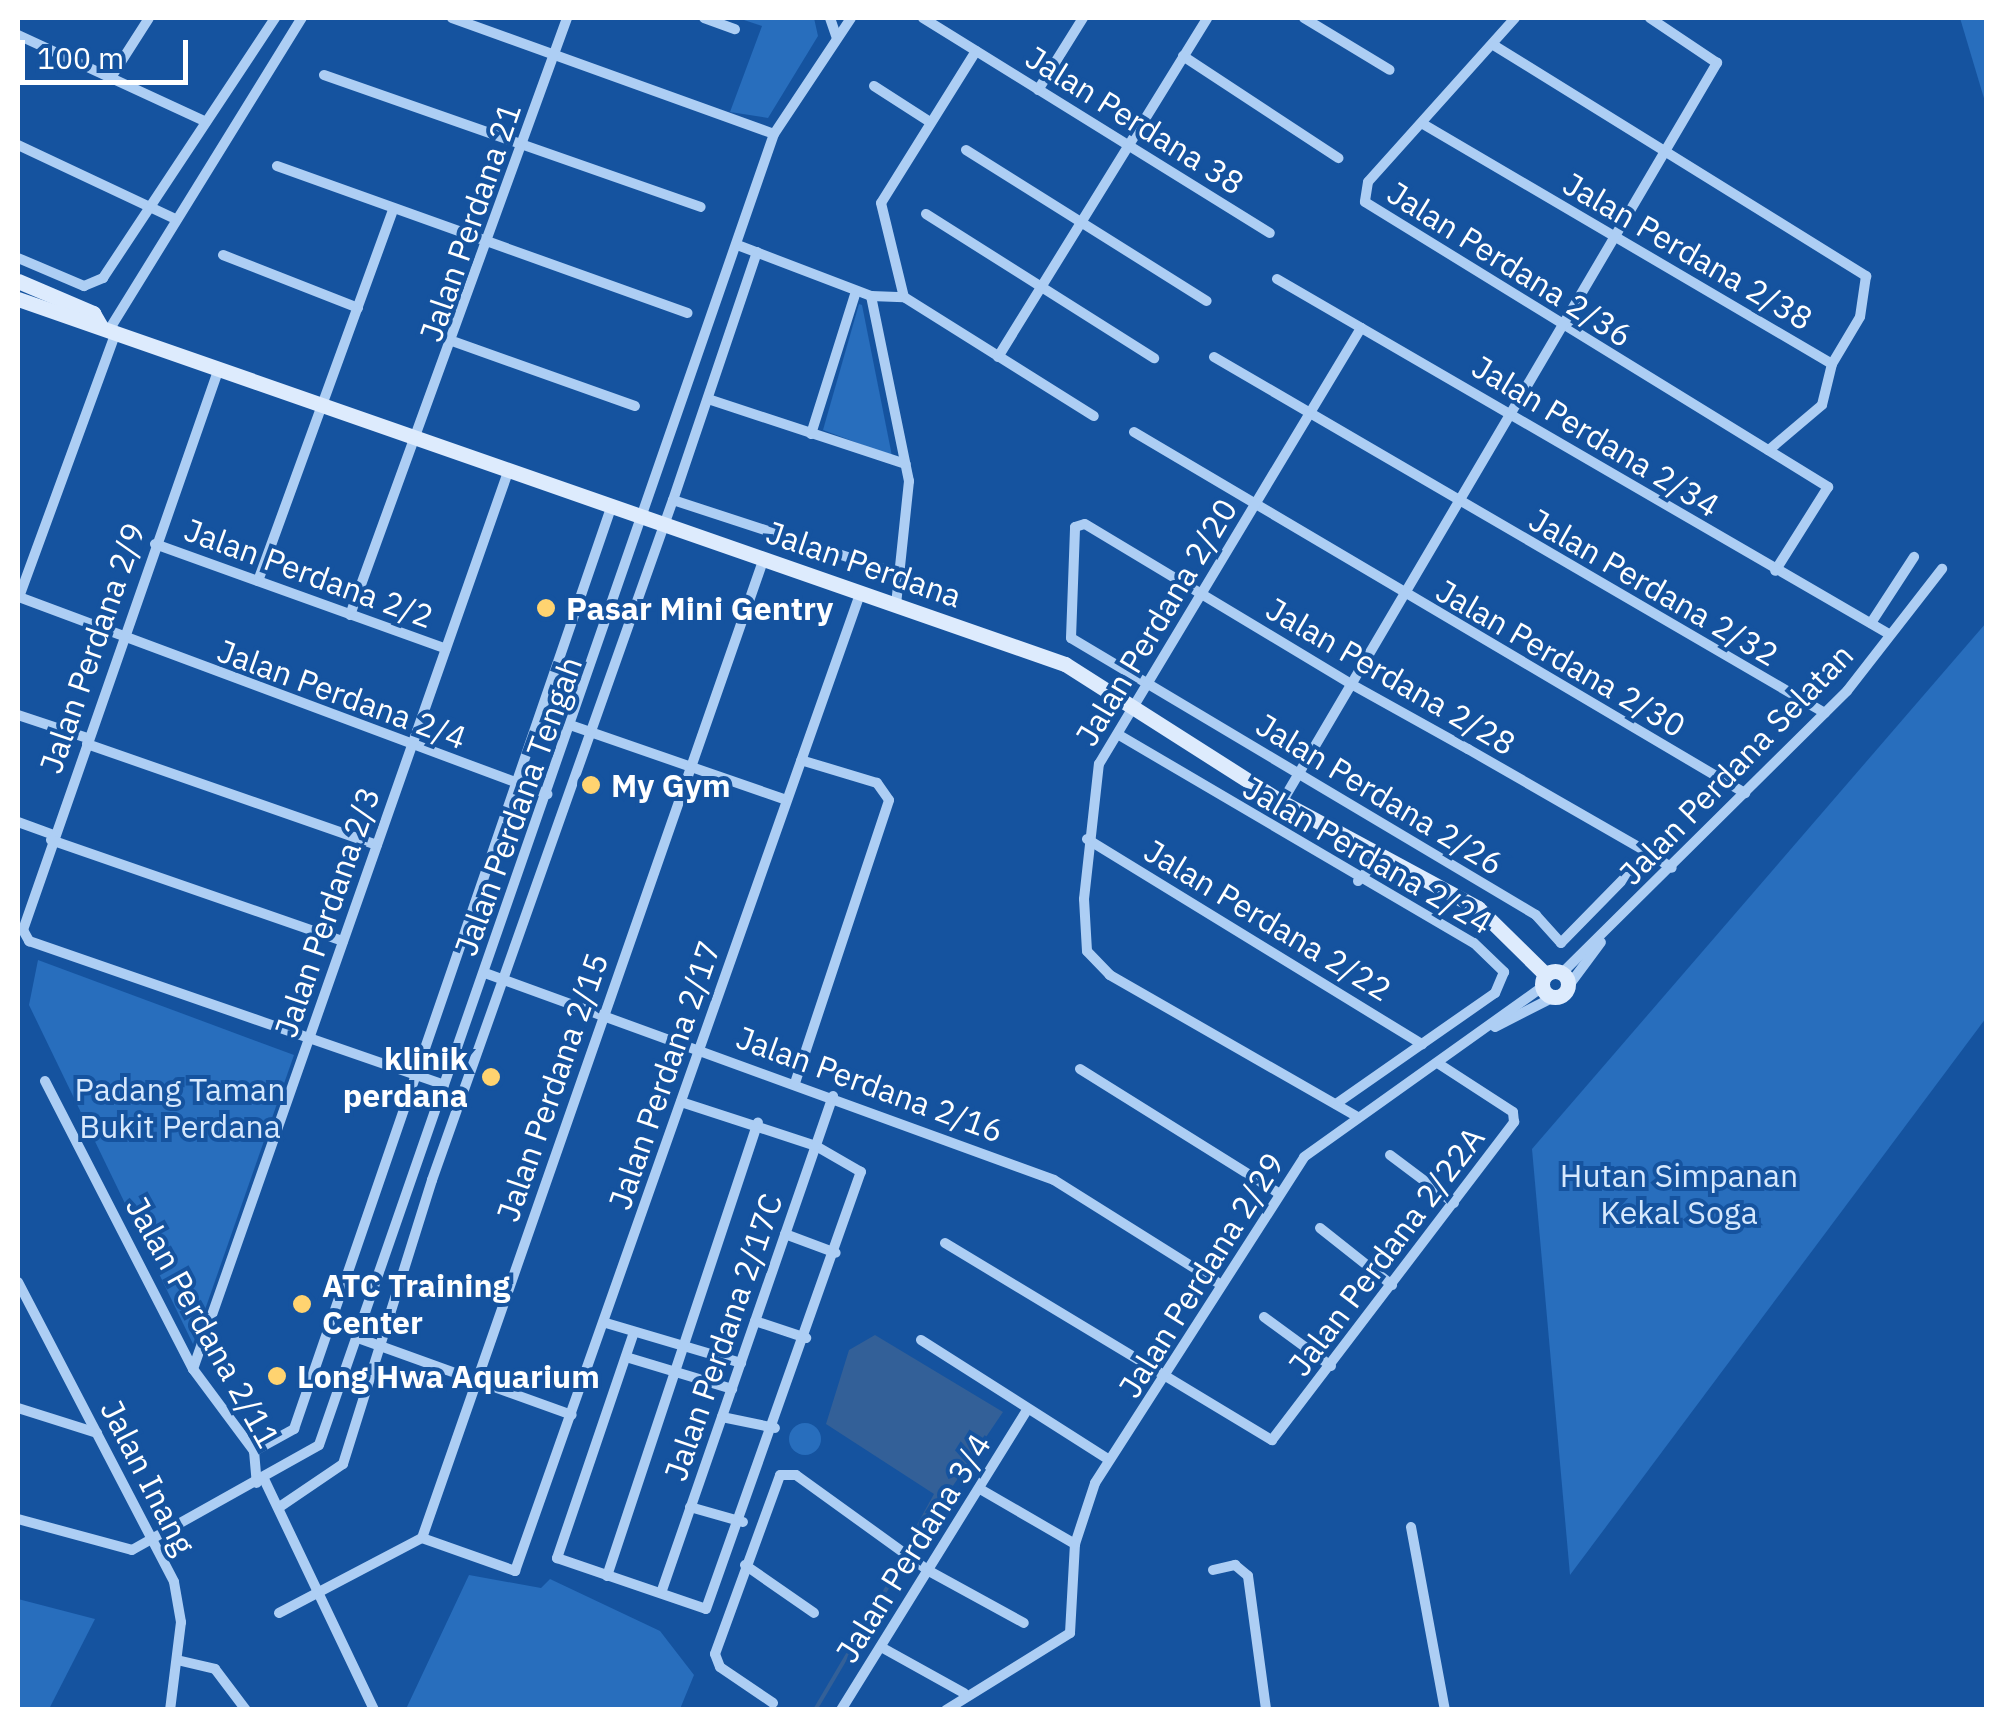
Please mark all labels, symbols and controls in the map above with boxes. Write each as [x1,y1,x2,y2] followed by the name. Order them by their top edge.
[25,20,192,82] scale bar
[37,38,124,77] text: 100 m
[1019,38,1251,202] street label: Jalan Perdana 38
[411,98,529,346] street label: Jalan Perdana 21
[1557,164,1819,338] street label: Jalan Perdana 2/38
[1381,173,1639,355] street label: Jalan Perdana 2/36
[1466,347,1726,525] street label: Jalan Perdana 2/34
[1067,492,1245,752] street label: Jalan Perdana 2/20
[1523,500,1785,674] street label: Jalan Perdana 2/32
[179,510,439,636] street label: Jalan Perdana 2/2
[761,513,967,615] street label: Jalan Perdana
[31,518,153,778] street label: Jalan Perdana 2/9
[1430,571,1692,745] street label: Jalan Perdana 2/30
[566,589,833,627] place label: Pasar Mini Gentry
[1260,589,1522,763] street label: Jalan Perdana 2/28
[535,597,557,619] marker: Pasar Mini Gentry
[212,631,472,757] street label: Jalan Perdana 2/4
[1611,636,1861,892] street label: Jalan Perdana Selatan
[446,651,590,961] street label: Jalan Perdana Tengah
[1250,705,1510,883] street label: Jalan Perdana 2/26
[611,766,731,804] place label: My Gym
[1237,768,1499,942] street label: Jalan Perdana 2/24
[580,774,602,796] marker: My Gym
[266,782,388,1042] street label: Jalan Perdana 2/3
[1138,831,1398,1009] street label: Jalan Perdana 2/22
[600,936,728,1214] street label: Jalan Perdana 2/17
[488,948,616,1226] street label: Jalan Perdana 2/15
[731,1018,1009,1150] street label: Jalan Perdana 2/16
[343,1040,468,1115] place label: klinik perdana
[478,1064,504,1090] marker: klinik perdana
[75,1071,285,1146] park label: Padang Taman Bukit Perdana
[1280,1119,1492,1383] street label: Jalan Perdana 2/22A
[1110,1146,1292,1404] street label: Jalan Perdana 2/29
[1560,1157,1798,1232] park label: Hutan Simpanan Kekal Soga
[656,1188,790,1486] street label: Jalan Perdana 2/17C
[118,1190,288,1454] street label: Jalan Perdana 2/11
[322,1267,510,1342] place label: ATC Training Center
[291,1293,313,1315] marker: ATC Training Center
[297,1357,600,1395] place label: Long Hwa Aquarium
[266,1365,288,1387] marker: Long Hwa Aquarium
[93,1393,203,1561] street label: Jalan Inang
[827,1427,999,1669] street label: Jalan Perdana 3/4

